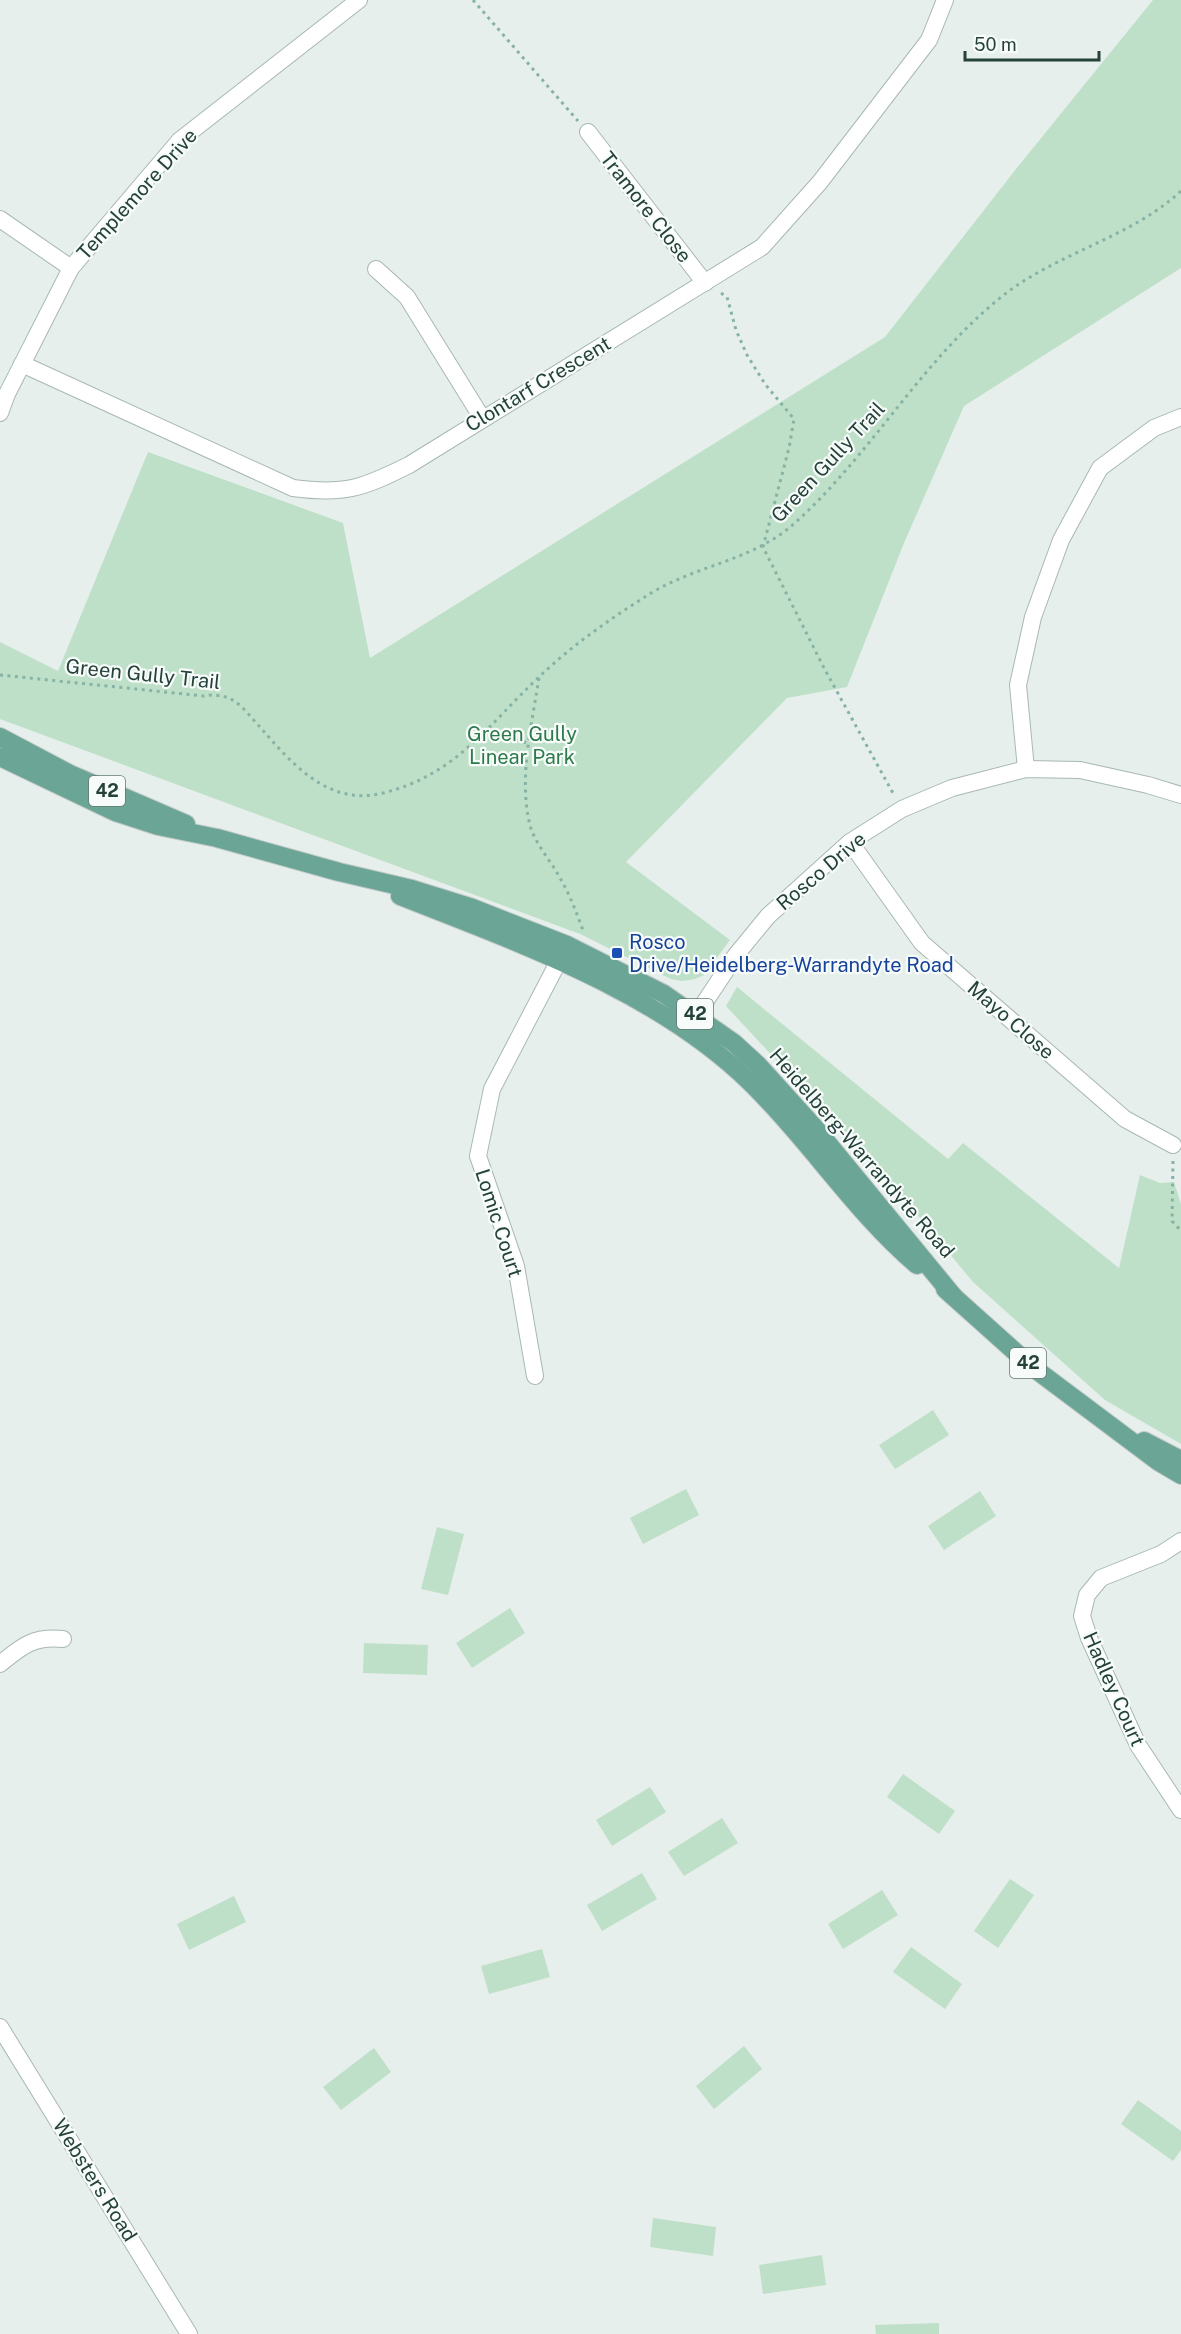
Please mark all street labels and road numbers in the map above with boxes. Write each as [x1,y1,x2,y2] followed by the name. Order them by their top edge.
[72,124,202,264] street label: Templemore Drive
[595,147,697,267] street label: Tramore Close
[461,331,615,437] street label: Clontarf Crescent
[766,397,890,527] street label: Green Gully Trail
[64,654,222,694] street label: Green Gully Trail
[89,776,125,806] road number: 42
[771,827,871,915] street label: Rosco Drive
[963,976,1059,1064] street label: Mayo Close
[677,999,713,1029] road number: 42
[764,1043,960,1263] street label: Heidelberg-Warrandyte Road
[470,1166,528,1280] street label: Lomic Court
[1010,1348,1046,1378] road number: 42
[1078,1628,1150,1750] street label: Hadley Court
[48,2114,142,2246] street label: Websters Road

